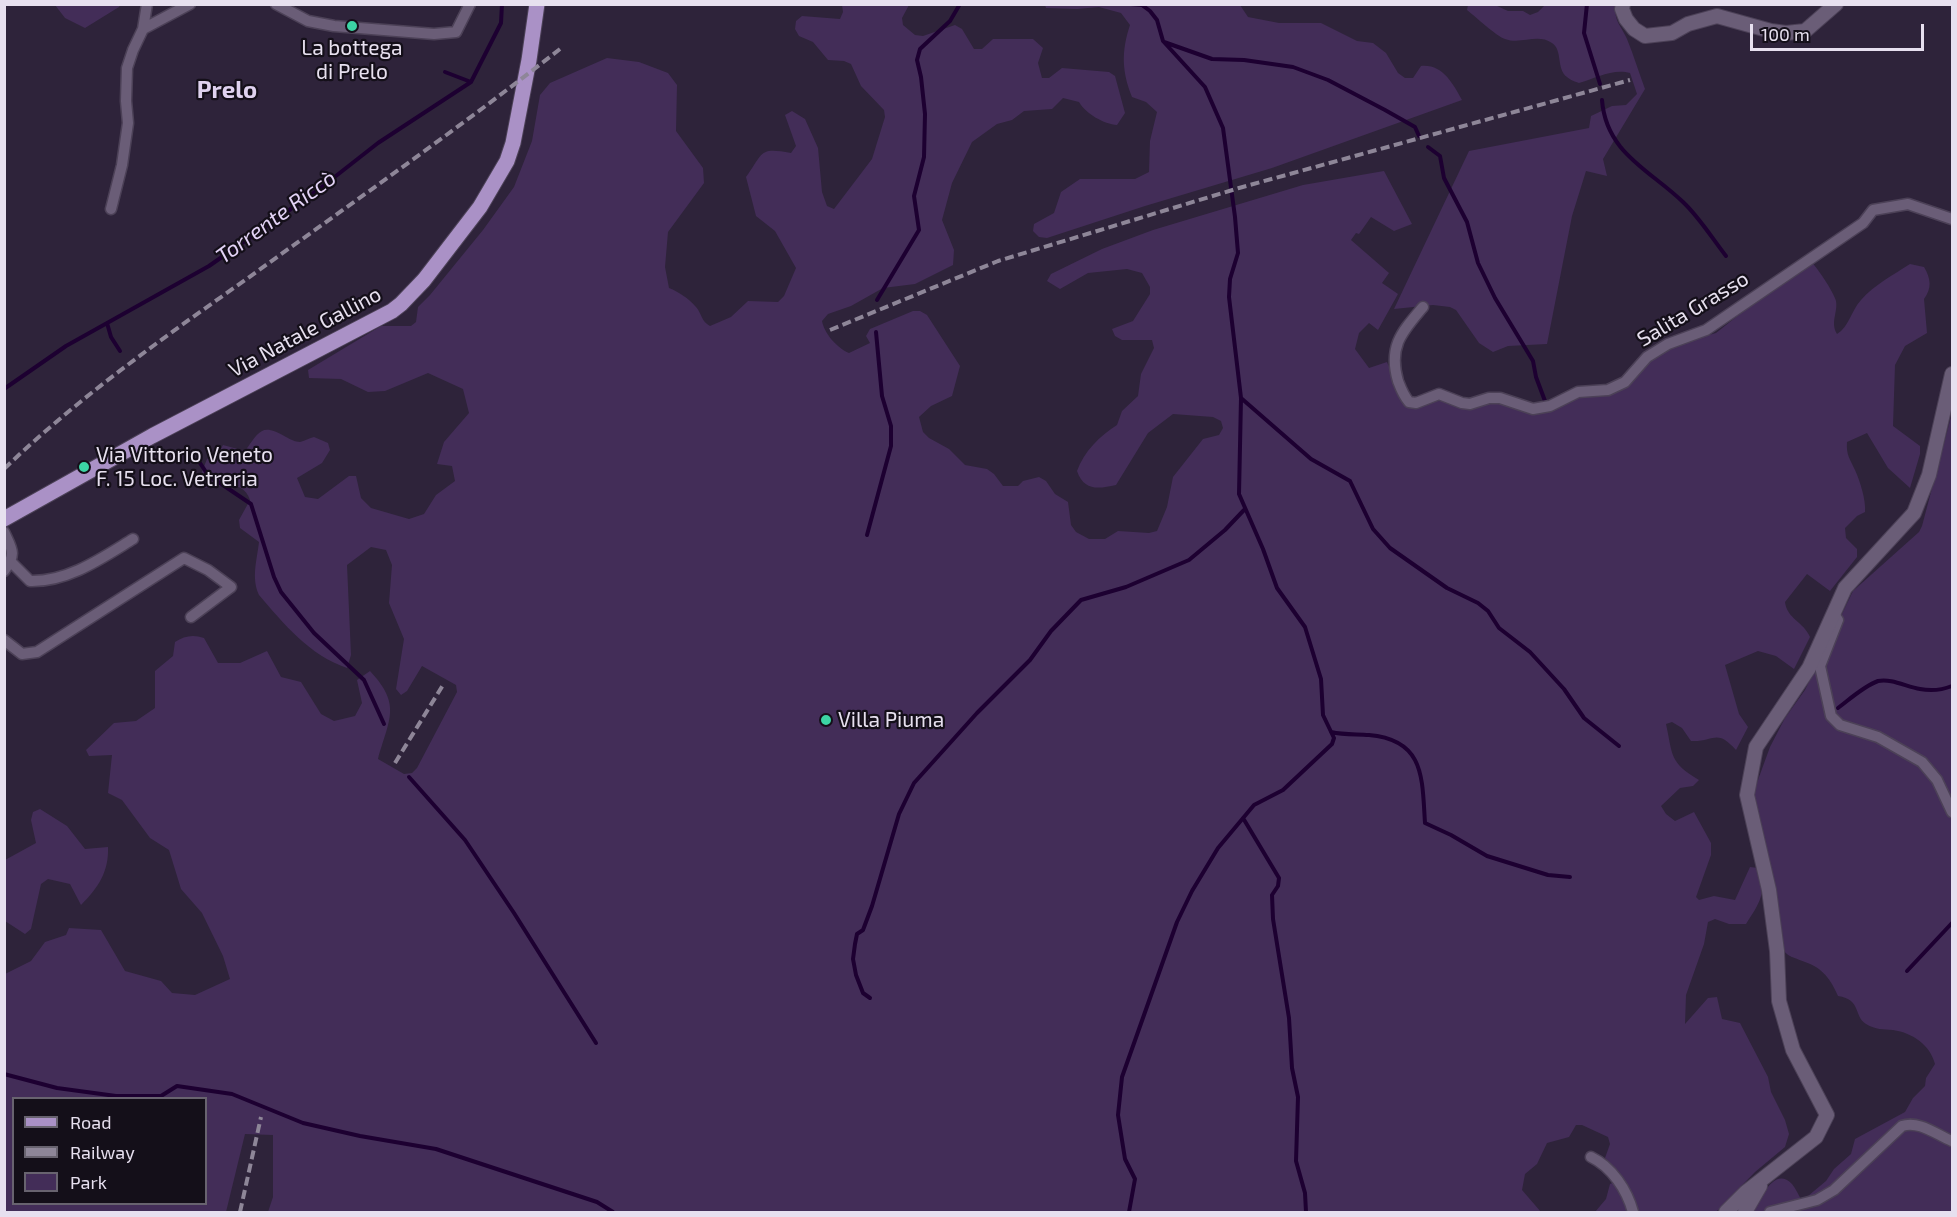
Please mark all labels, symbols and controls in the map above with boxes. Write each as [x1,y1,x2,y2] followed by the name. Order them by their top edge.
[1753,12,1927,50] scale bar
[345,19,359,33] marker: La bottega di Prelo
[1761,23,1810,45] text: 100 m
[301,35,403,85] place label: La bottega di Prelo
[197,76,257,104] district label: Prelo
[211,165,341,269] water label: Torrente Riccò
[1633,266,1753,352] street label: Salita Grasso
[225,281,385,383] street label: Via Natale Gallino
[96,442,273,492] place label: Via Vittorio Veneto F. 15 Loc. Vetreria
[77,460,91,474] marker: Via Vittorio Veneto F. 15 Loc. Vetreria
[838,707,944,733] place label: Villa Piuma
[819,713,833,727] marker: Villa Piuma
[12,1097,207,1205] legend
[70,1111,111,1133] text: Road
[70,1141,135,1163] text: Railway
[70,1171,107,1193] text: Park

